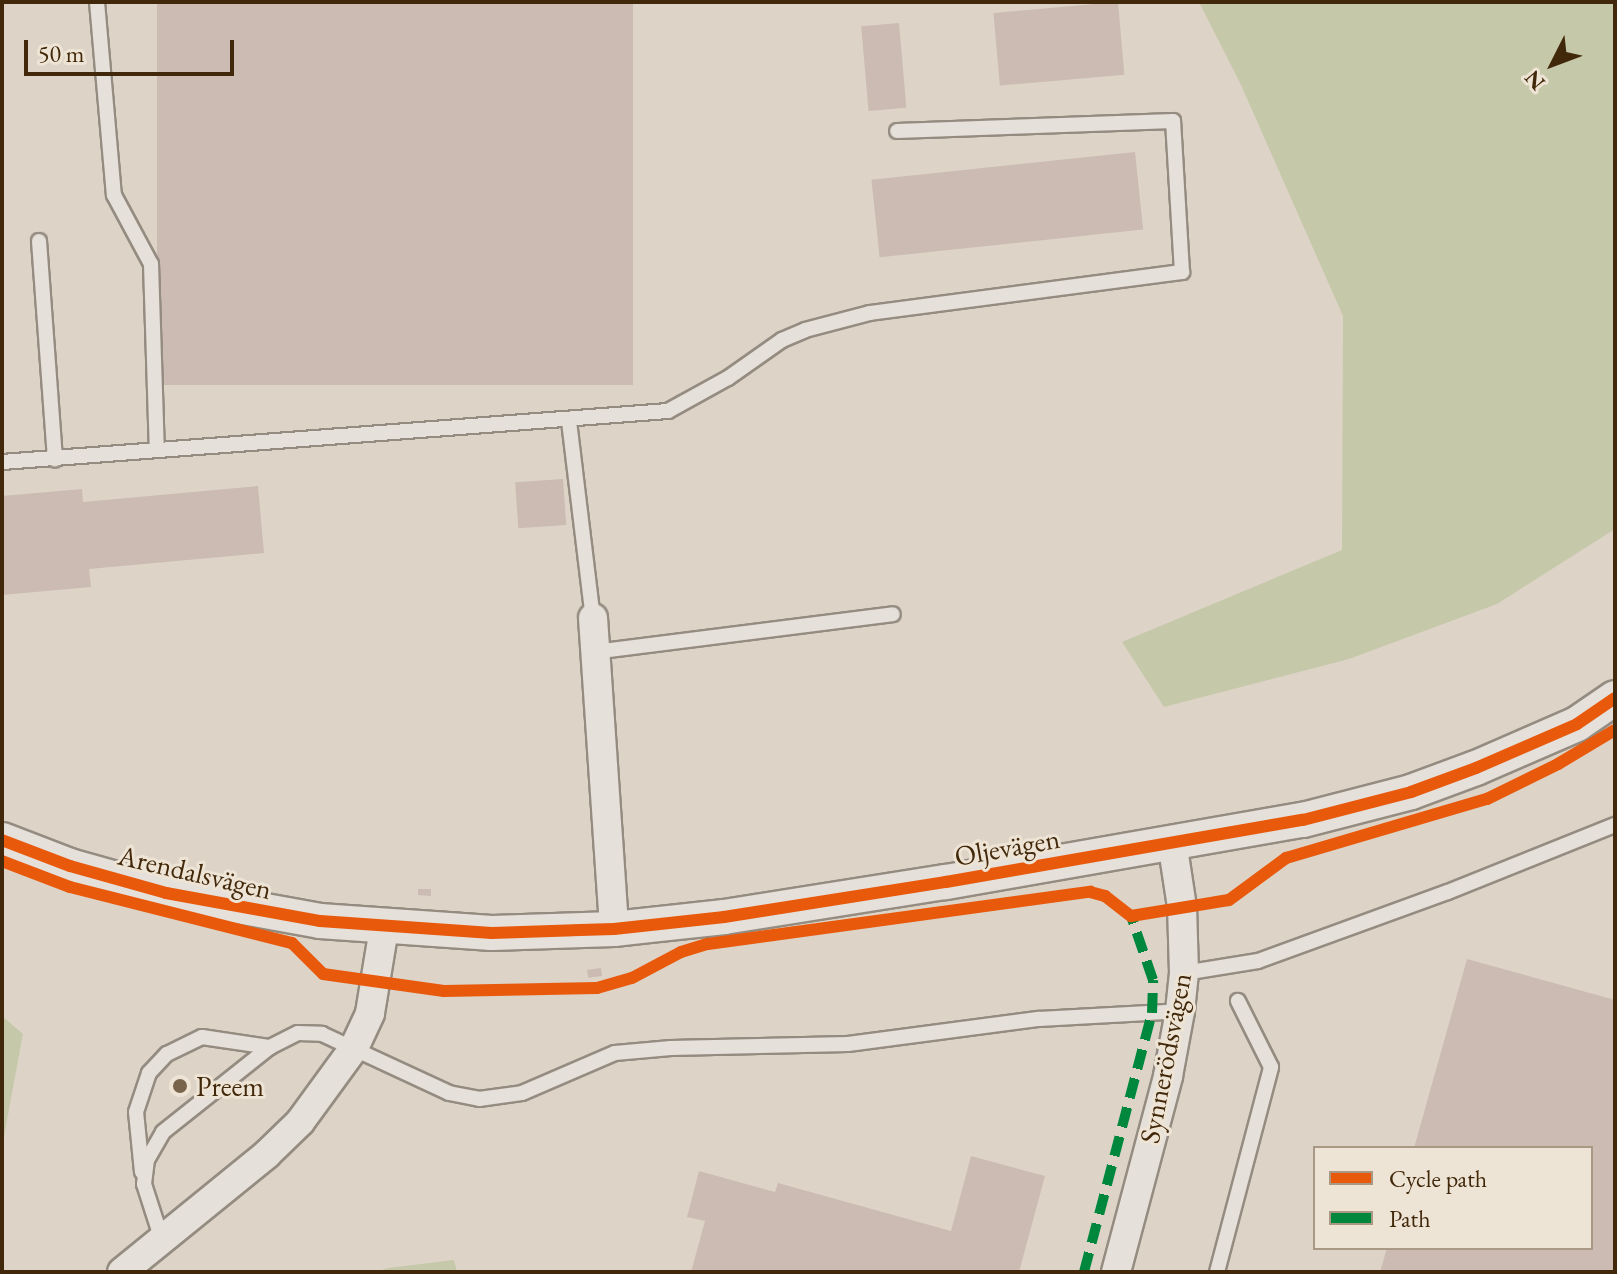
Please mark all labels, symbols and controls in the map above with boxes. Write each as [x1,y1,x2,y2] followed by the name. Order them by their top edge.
[28,24,238,74] scale bar
[1513,24,1593,104] north arrow
[38,38,85,69] text: 50 m
[1518,64,1552,97] text: N
[952,821,1062,873] street label: Oljevägen
[115,838,275,906] street label: Arendalsvägen
[1132,970,1198,1146] street label: Synnerödsvägen
[196,1069,264,1103] place label: Preem
[171,1077,189,1095] marker: Preem
[1313,1146,1593,1250] legend
[1389,1163,1487,1194] text: Cycle path
[1389,1203,1431,1234] text: Path

